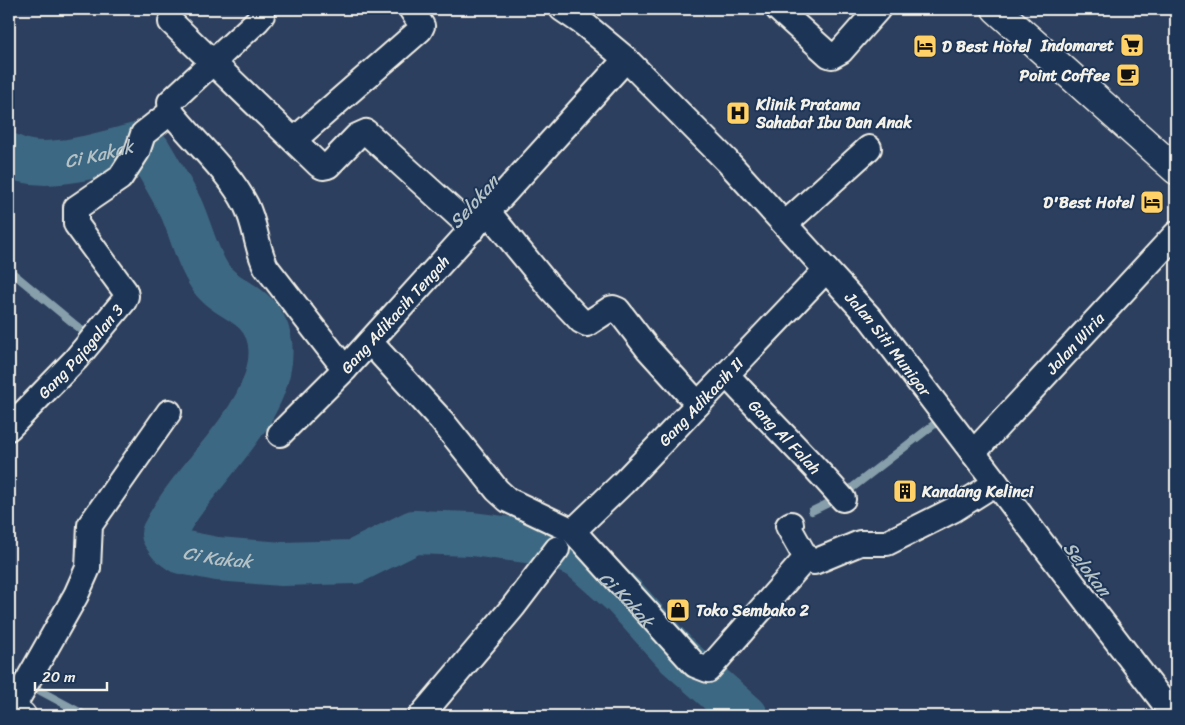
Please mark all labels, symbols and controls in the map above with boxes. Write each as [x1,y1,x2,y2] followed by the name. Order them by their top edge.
[1040,31,1114,60] place label: Indomaret
[942,32,1032,61] place label: D Best Hotel
[1119,32,1145,58] supermarket icon: Indomaret
[912,33,938,59] hotel icon: D Best Hotel
[1019,61,1111,90] place label: Point Coffee
[1115,62,1141,88] cafe icon: Point Coffee
[755,90,912,137] place label: Klinik Pratama Sahabat Ibu Dan Anak
[725,100,751,126] hospital icon: Klinik Pratama Sahabat Ibu Dan Anak
[63,130,139,177] water label: Ci Kakak
[441,166,509,236] water label: Selokan
[1043,188,1135,217] place label: D'Best Hotel
[1139,189,1165,215] hotel icon: D'Best Hotel
[333,248,457,381] street label: Gang Adikacih Tengah
[837,284,940,404] street label: Jalan Siti Munigar
[30,297,131,406] street label: Gang Pajagalan 3
[1038,305,1113,382] street label: Jalan Wiria
[651,350,751,453] street label: Gang Adikacih II
[741,392,828,481] street label: Gang Al Falah
[921,477,1035,506] place label: Kandang Kelinci
[892,478,918,504] building icon: Kandang Kelinci
[1055,534,1120,606] water label: Selokan
[180,537,255,578] water label: Ci Kakak
[590,564,663,637] water label: Ci Kakak
[696,596,810,625] place label: Toko Sembako 2
[665,597,691,623] shop icon: Toko Sembako 2
[35,660,108,692] scale bar
[42,664,76,690] text: 20 m

